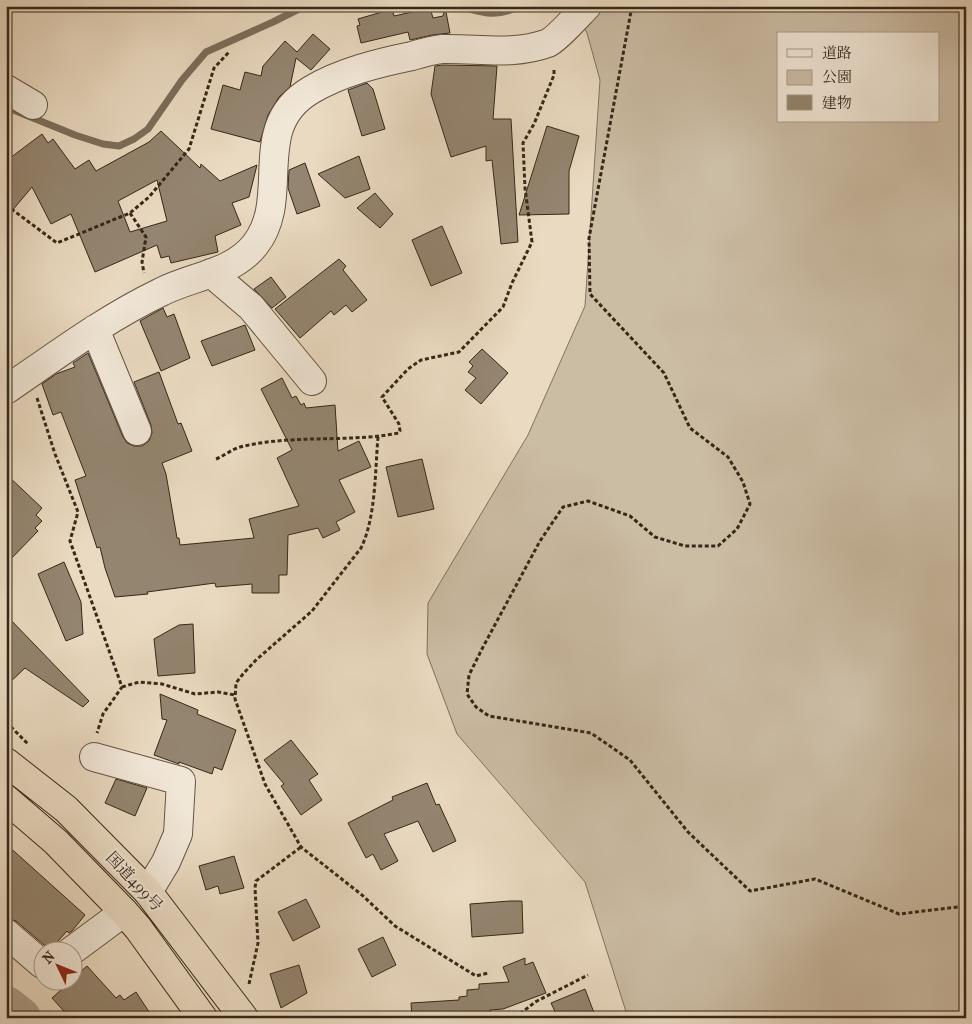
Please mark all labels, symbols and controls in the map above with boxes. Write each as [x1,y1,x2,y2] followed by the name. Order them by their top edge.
[777,32,940,122] legend
[822,44,852,62] text: 道路
[822,68,852,86] text: 公園
[822,94,852,112] text: 建物
[102,848,167,915] street label: 国道499号
[32,942,82,992] north arrow
[39,948,59,967] text: N

